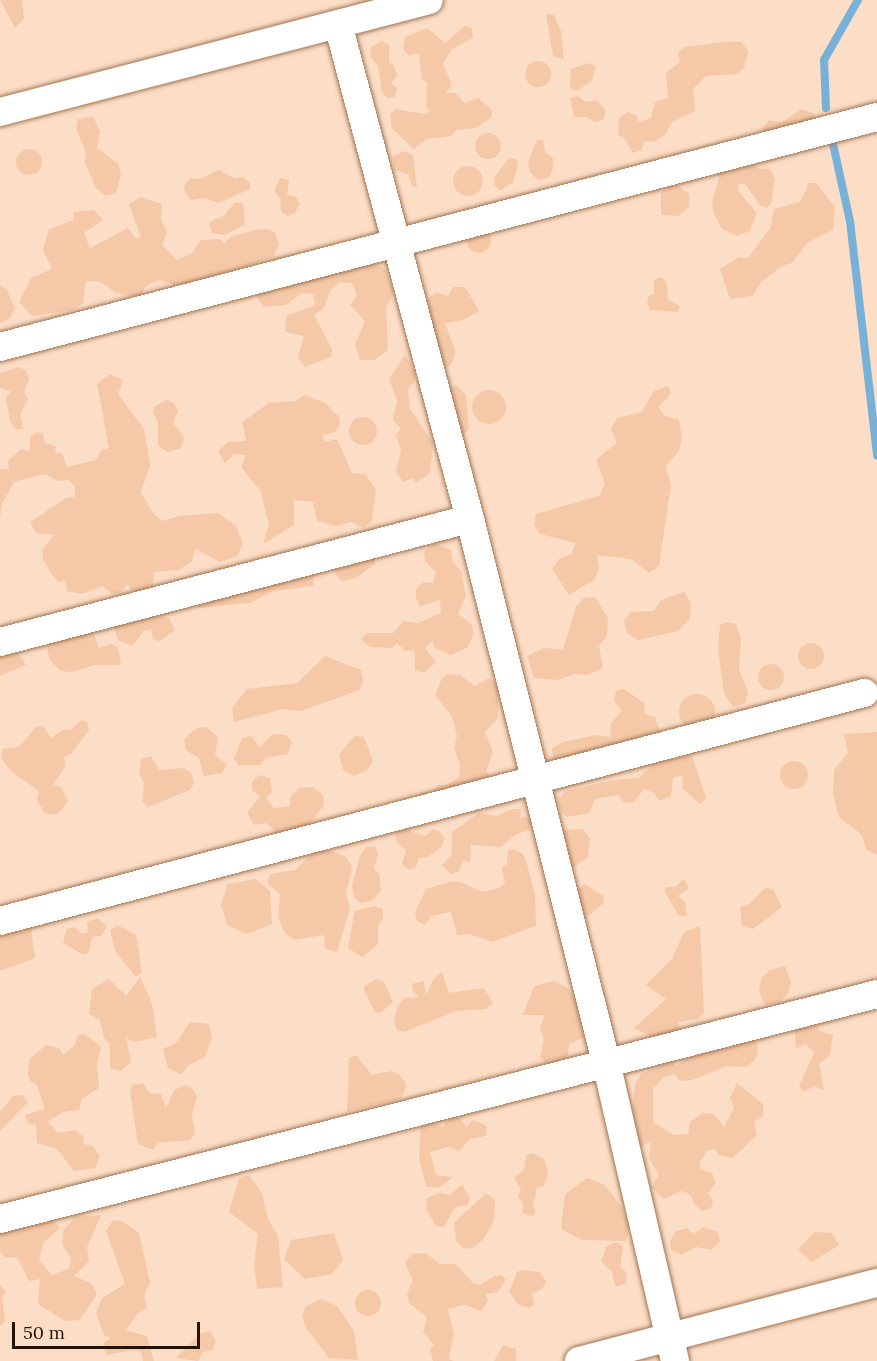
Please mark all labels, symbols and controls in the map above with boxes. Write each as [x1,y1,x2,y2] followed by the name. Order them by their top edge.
[15,1310,202,1348] scale bar
[23,1321,65,1344] text: 50 m

